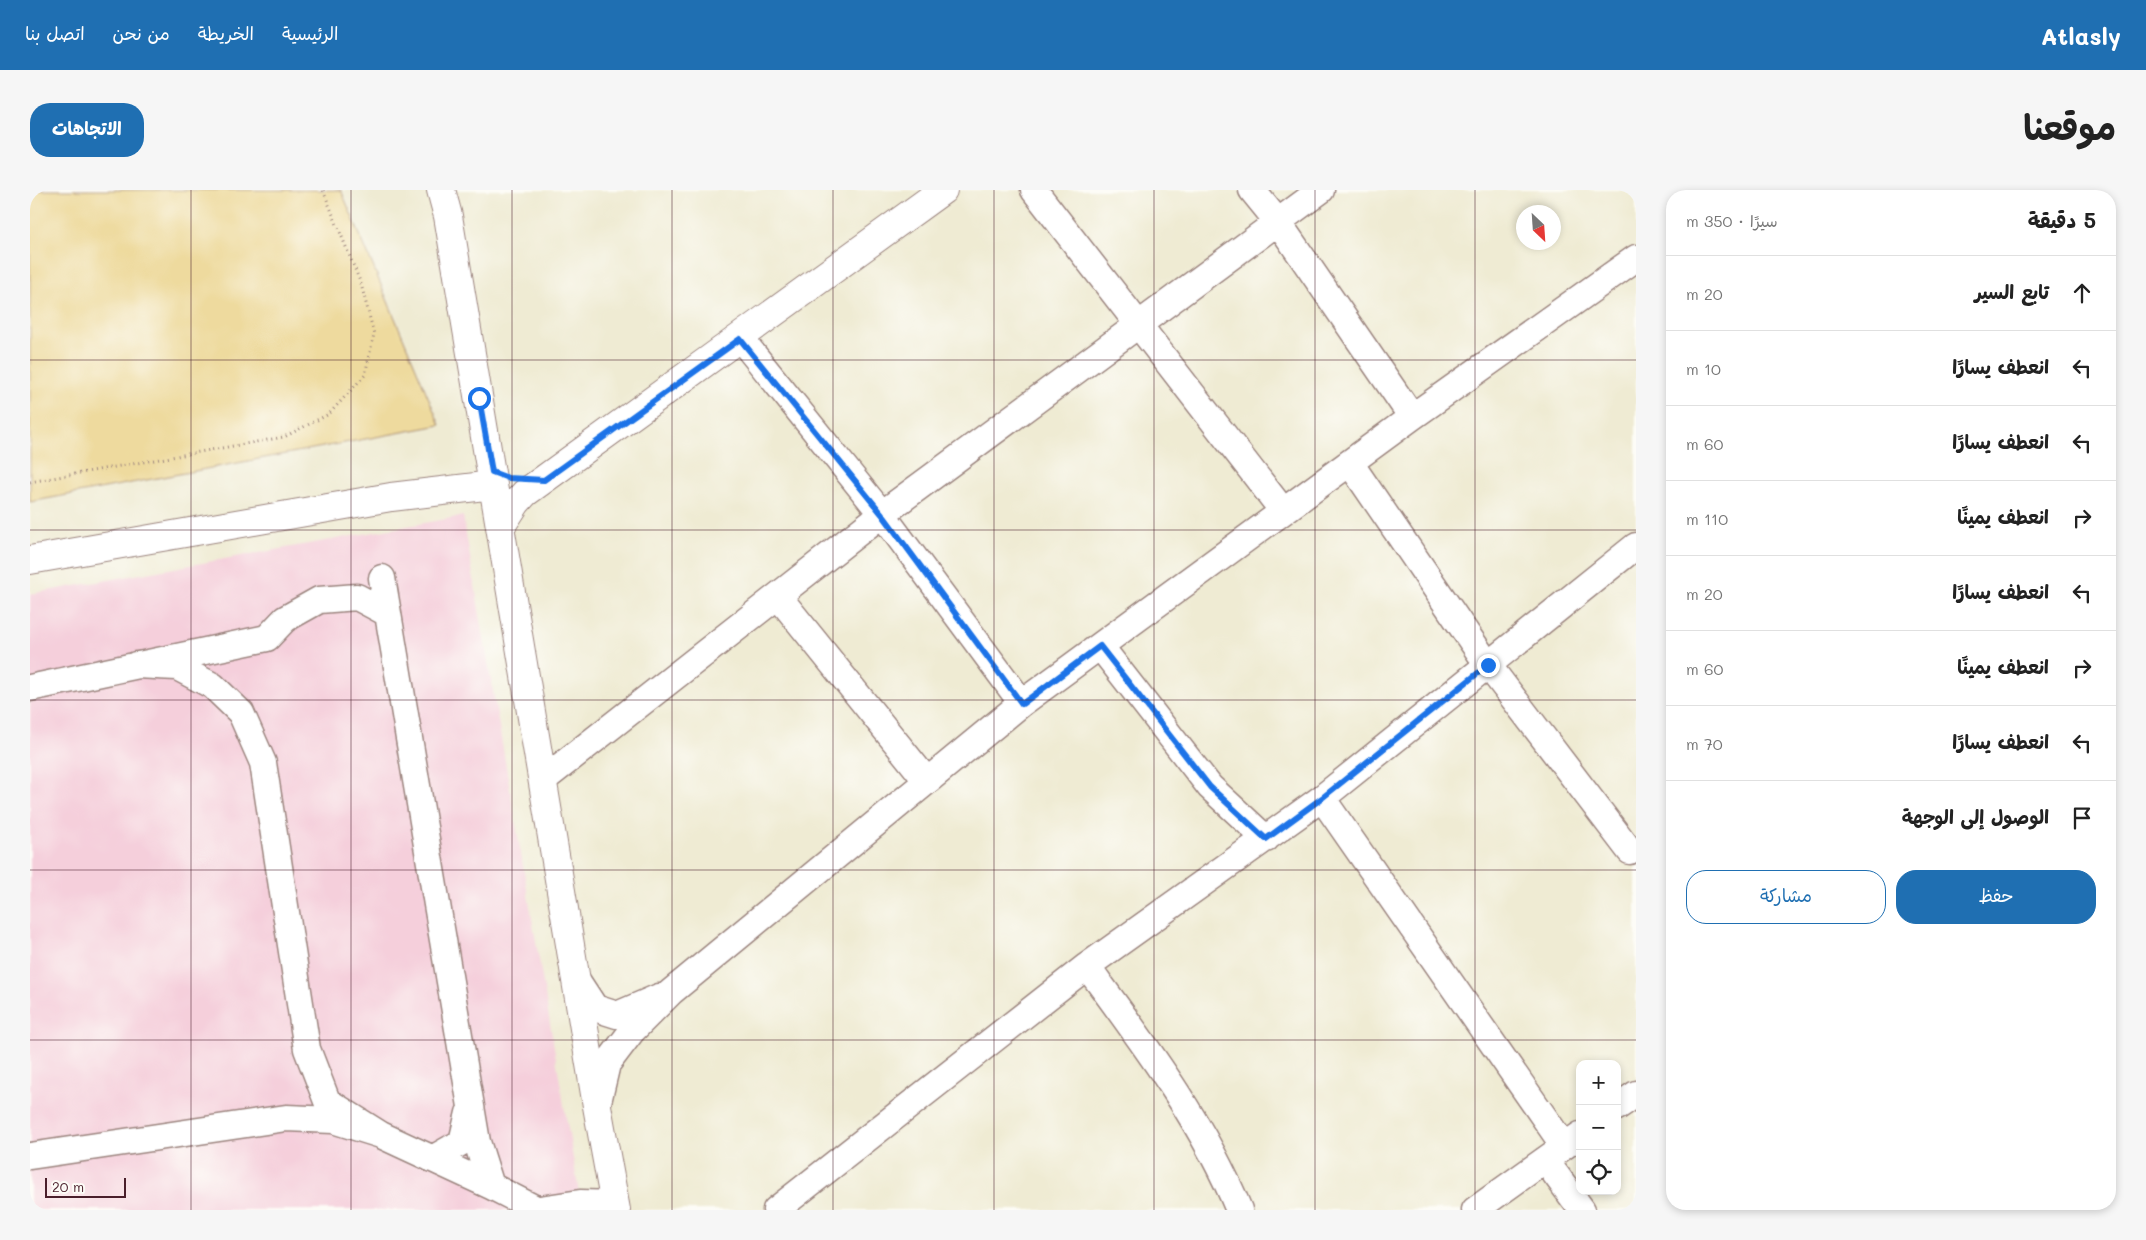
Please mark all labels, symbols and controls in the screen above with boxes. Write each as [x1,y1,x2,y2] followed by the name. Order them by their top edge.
[2041,20,2121,51] text: Atlasly
[25,21,85,45] text: اتصل بنا
[113,21,170,45] text: من نحن
[198,21,254,45] text: الخريطة
[282,21,338,45] text: الرئيسية
[30,103,144,157] button: الاتجاهات
[2023,103,2116,149] text: موقعنا
[1516,205,1561,250] north arrow
[2028,206,2096,233] text: 5 دقيقة
[1686,210,1778,231] text: سيرًا · 350 m
[1974,279,2049,304] text: تابع السير
[2068,279,2096,307] icon: ahead
[1686,283,1723,304] text: 20 m
[1952,354,2049,379] text: انعطف يسارًا
[2068,354,2096,382] icon: left
[1686,358,1721,379] text: 10 m
[468,387,491,410] route start
[1952,429,2049,454] text: انعطف يسارًا
[2068,429,2096,457] icon: left
[1686,433,1723,454] text: 60 m
[1957,504,2049,529] text: انعطف يمينًا
[2068,504,2096,532] icon: right
[1686,508,1728,529] text: 110 m
[1952,579,2049,604] text: انعطف يسارًا
[2068,579,2096,607] icon: left
[1686,583,1723,604] text: 20 m
[1477,654,1500,677] route end
[1957,654,2049,679] text: انعطف يمينًا
[2068,654,2096,682] icon: right
[1686,658,1723,679] text: 60 m
[1952,729,2049,754] text: انعطف يسارًا
[2068,729,2096,757] icon: left
[1686,733,1723,754] text: 70 m
[1902,804,2049,829] text: الوصول إلى الوجهة
[2068,804,2096,832] icon: arrive
[1686,870,1886,924] button: مشاركة
[1896,870,2096,924] button: حفظ
[1576,1060,1621,1195] map controls
[1576,1060,1621,1105] button: +
[1576,1105,1621,1150] button: −
[1576,1150,1621,1195] button: locate
[45,1175,126,1198] scale bar
[52,1177,84,1196] text: 20 m

